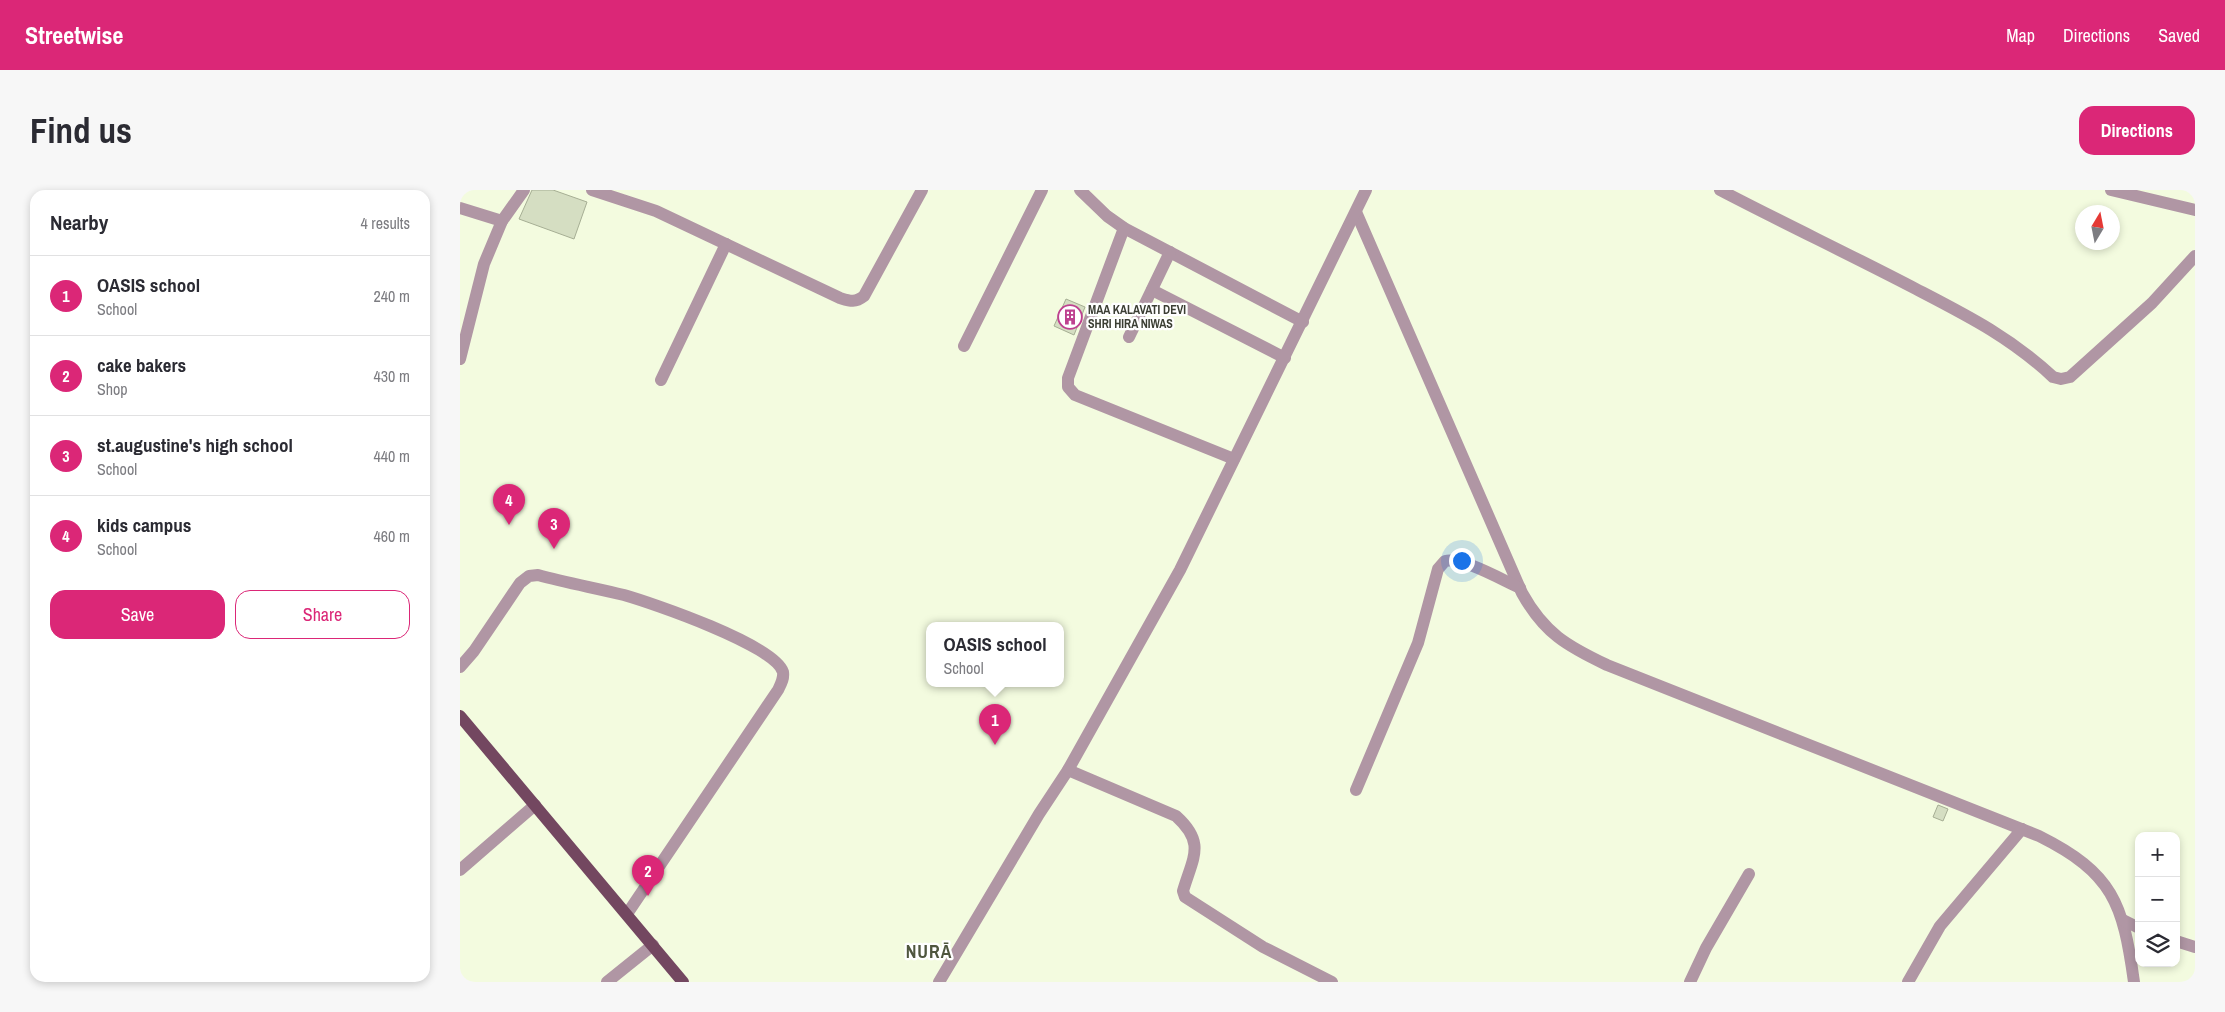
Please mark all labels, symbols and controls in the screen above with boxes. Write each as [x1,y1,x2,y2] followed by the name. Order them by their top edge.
[25,19,123,51] text: Streetwise
[2006,23,2035,48] text: Map
[2063,23,2130,48] text: Directions
[2158,23,2200,48] text: Saved
[2079,106,2195,155] button: Directions
[30,107,132,154] text: Find us
[2075,205,2120,250] north arrow
[50,208,108,237] text: Nearby
[360,212,410,234] text: 4 results
[97,272,200,298] text: OASIS school
[62,285,70,307] text: 1
[374,285,410,307] text: 240 m
[97,298,137,320] text: School
[1088,302,1186,332] place label: MAA KALAVATI DEVI SHRI HIRA NIWAS
[1057,304,1083,330] building icon: MAA KALAVATI DEVI SHRI HIRA NIWAS
[97,352,186,378] text: cake bakers
[62,365,70,387] text: 2
[374,365,410,387] text: 430 m
[97,378,128,400] text: Shop
[97,432,293,458] text: st.augustine's high school
[62,445,70,467] text: 3
[374,445,410,467] text: 440 m
[97,458,137,480] text: School
[493,484,525,525] pin: 4
[538,508,570,549] pin: 3
[97,512,191,538] text: kids campus
[62,525,70,547] text: 4
[374,525,410,547] text: 460 m
[97,538,137,560] text: School
[1449,548,1475,574] your location
[50,590,225,639] button: Save
[235,590,410,639] button: Share
[926,622,1064,687] popup
[943,631,1047,657] text: OASIS school
[943,657,984,679] text: School
[979,704,1011,745] pin: 1
[2135,832,2180,967] map controls
[2135,832,2180,877] button: +
[632,855,664,896] pin: 2
[2135,877,2180,922] button: −
[2135,922,2180,967] button: layers
[906,939,952,964] district label: NURĀ

